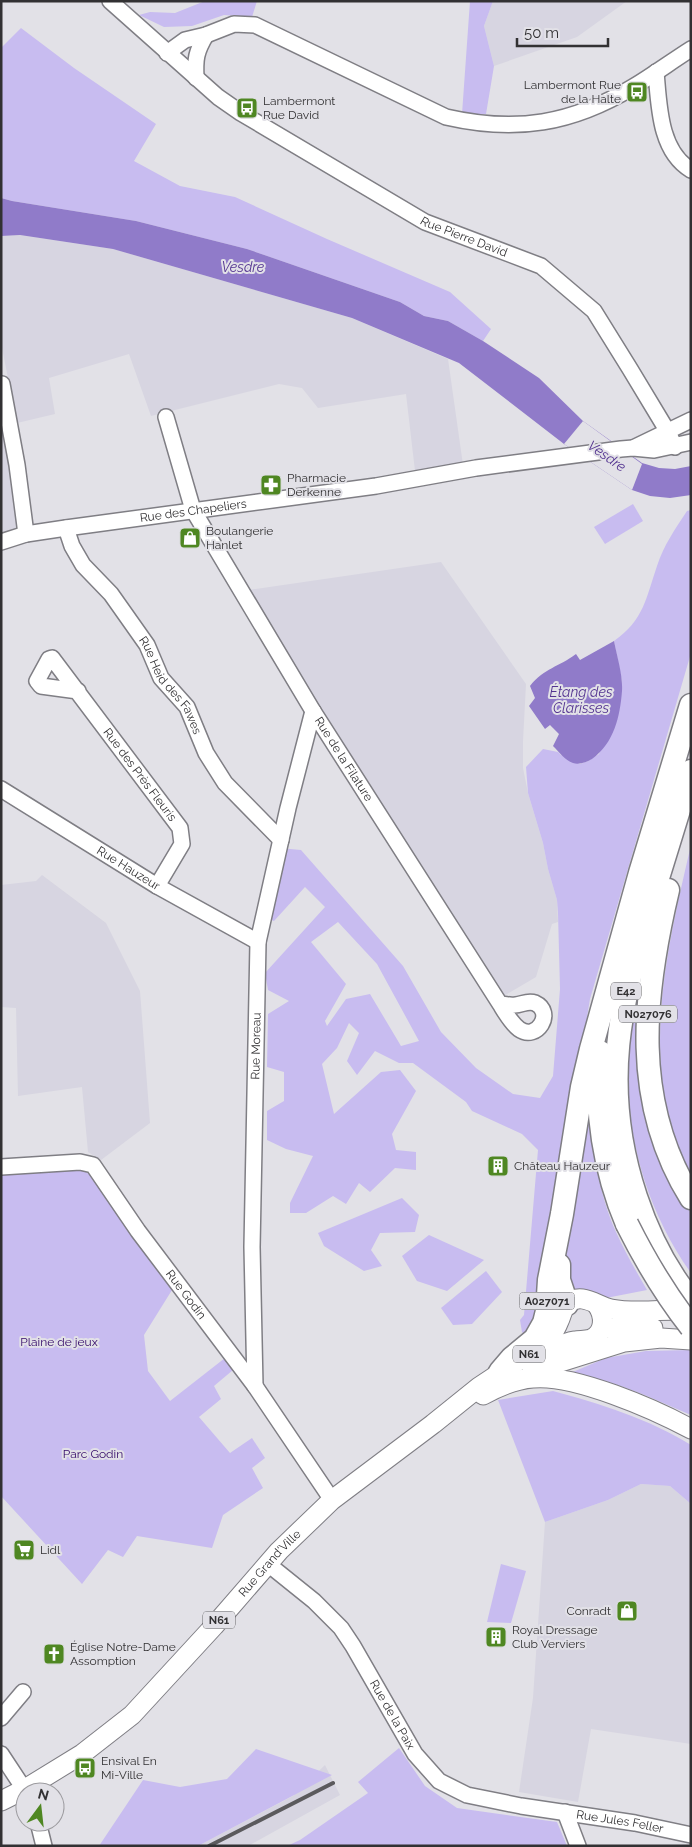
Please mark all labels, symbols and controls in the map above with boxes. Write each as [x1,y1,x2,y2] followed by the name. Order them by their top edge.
[517,15,608,47] scale bar
[524,24,559,42] text: 50 m
[524,78,621,106] place label: Lambermont Rue de la Halte
[625,80,649,104] bus stop icon: Lambermont Rue de la Halte
[263,94,335,122] place label: Lambermont Rue David
[235,96,259,120] bus stop icon: Lambermont Rue David
[418,214,509,260] street label: Rue Pierre David
[222,259,265,275] water label: Vesdre
[585,437,630,475] water label: Vesdre
[287,471,346,499] place label: Pharmacie Derkenne
[259,473,283,497] pharmacy icon: Pharmacie Derkenne
[139,497,248,525] street label: Rue des Chapeliers
[206,524,273,552] place label: Boulangerie Hanlet
[178,526,202,550] shop icon: Boulangerie Hanlet
[136,634,205,736] street label: Rue Heid des Fawes
[550,683,613,716] water label: Étang des Clarisses
[312,714,376,804] street label: Rue de la Filature
[100,725,180,824] street label: Rue des Près Fleuris
[94,843,163,894] street label: Rue Hauzeur
[611,982,641,999] road number: E42
[619,1006,677,1022] road number: N027076
[248,1012,264,1080] street label: Rue Moreau
[486,1154,510,1178] building icon: Château Hauzeur
[514,1159,611,1173] place label: Château Hauzeur
[163,1267,209,1322] street label: Rue Godin
[520,1292,574,1310] road number: A027071
[20,1335,98,1349] park label: Plaine de jeux
[513,1346,545,1362] road number: N61
[63,1447,123,1461] park label: Parc Godin
[236,1527,304,1600] street label: Rue Grand'Ville
[12,1538,36,1562] supermarket icon: Lidl
[40,1543,61,1557] place label: Lidl
[615,1599,639,1623] shop icon: Conradt
[566,1604,611,1618] place label: Conradt
[203,1612,235,1628] road number: N61
[512,1623,598,1651] place label: Royal Dressage Club Verviers
[484,1625,508,1649] building icon: Royal Dressage Club Verviers
[70,1640,176,1668] place label: Église Notre-Dame Assomption
[42,1642,66,1666] church icon: Église Notre-Dame Assomption
[367,1677,418,1752] street label: Rue de la Paix
[101,1754,157,1782] place label: Ensival En Mi-Ville
[73,1756,97,1780] bus stop icon: Ensival En Mi-Ville
[15,1782,65,1832] north arrow
[36,1785,51,1804] text: N
[575,1807,666,1836] street label: Rue Jules Feller

